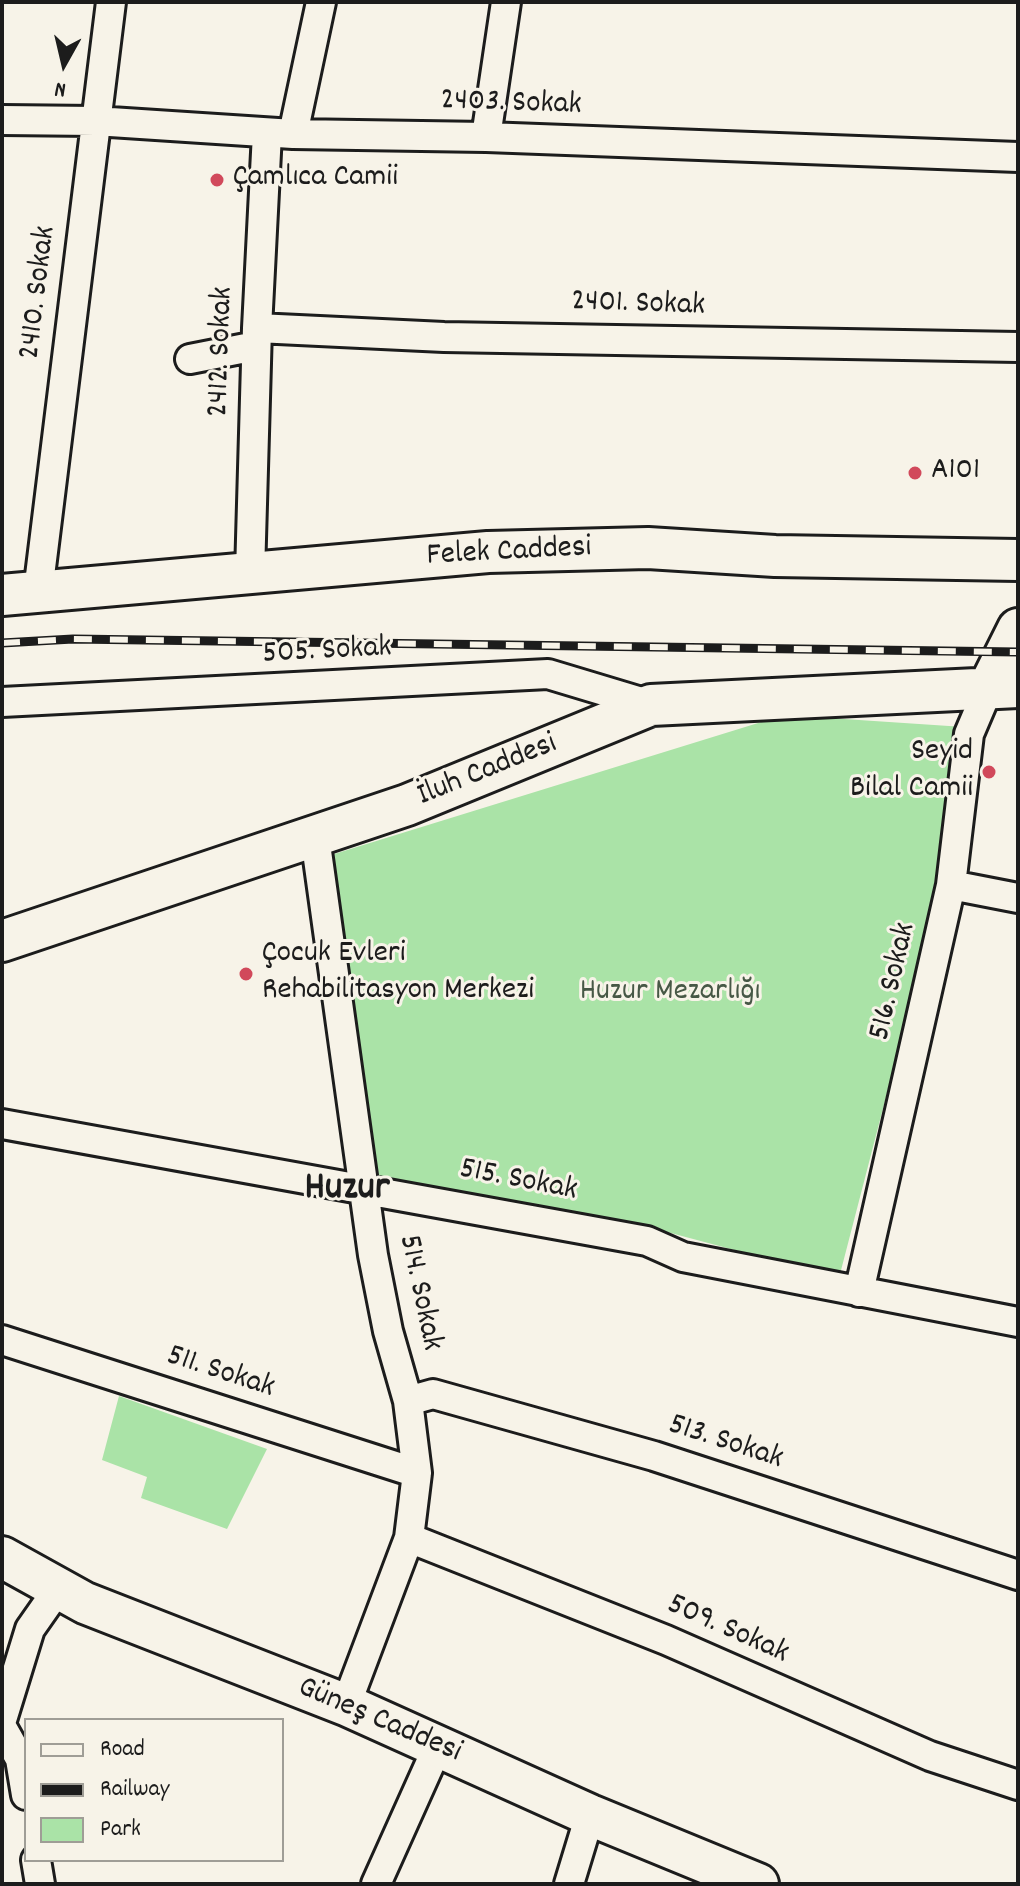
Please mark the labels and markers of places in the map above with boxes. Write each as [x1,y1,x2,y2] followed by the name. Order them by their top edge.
[233,161,398,199] place label: Çamlıca Camii
[208,171,226,189] marker: Çamlıca Camii
[931,454,980,492] place label: A101
[906,464,924,482] marker: A101
[850,735,973,810] place label: Seyid Bilal Camii
[980,763,998,781] marker: Seyid Bilal Camii
[262,937,534,1012] place label: Çocuk Evleri Rehabilitasyon Merkezi
[237,965,255,983] marker: Çocuk Evleri Rehabilitasyon Merkezi

